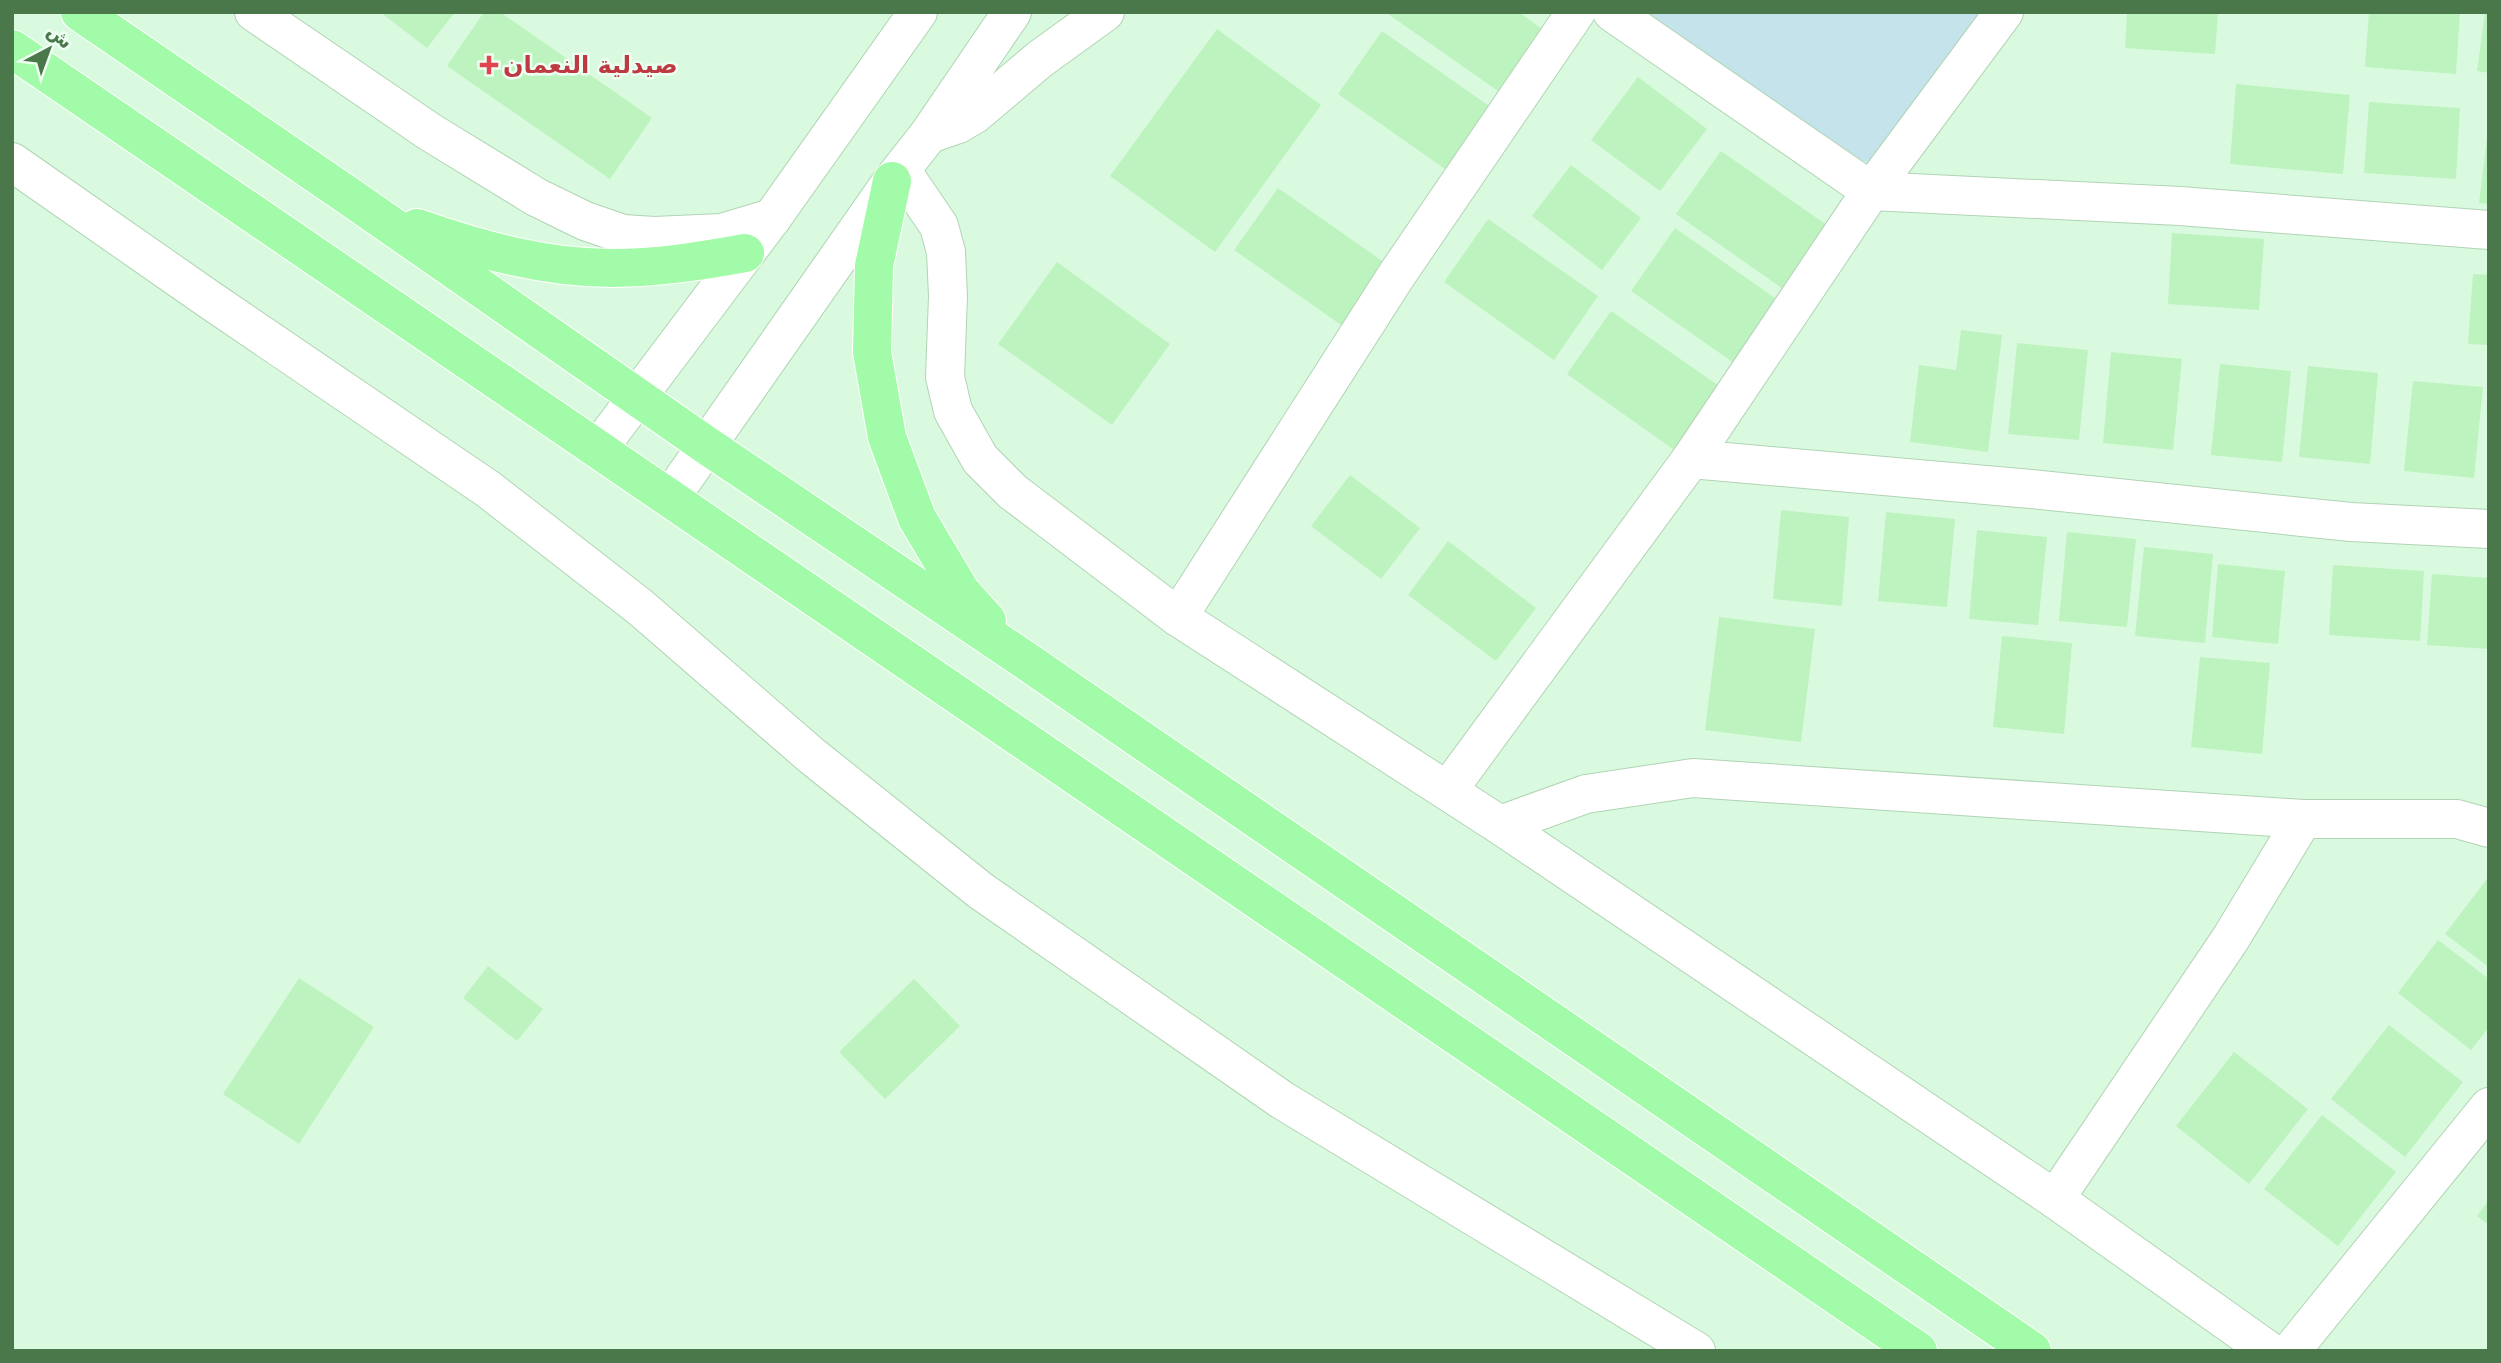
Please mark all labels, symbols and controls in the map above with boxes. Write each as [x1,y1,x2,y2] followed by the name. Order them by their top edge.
[14,14,84,84] north arrow
[42,19,77,54] text: ش
[503,51,678,79] place label: صيدلية النعمان
[481,57,497,73] marker: صيدلية النعمان

